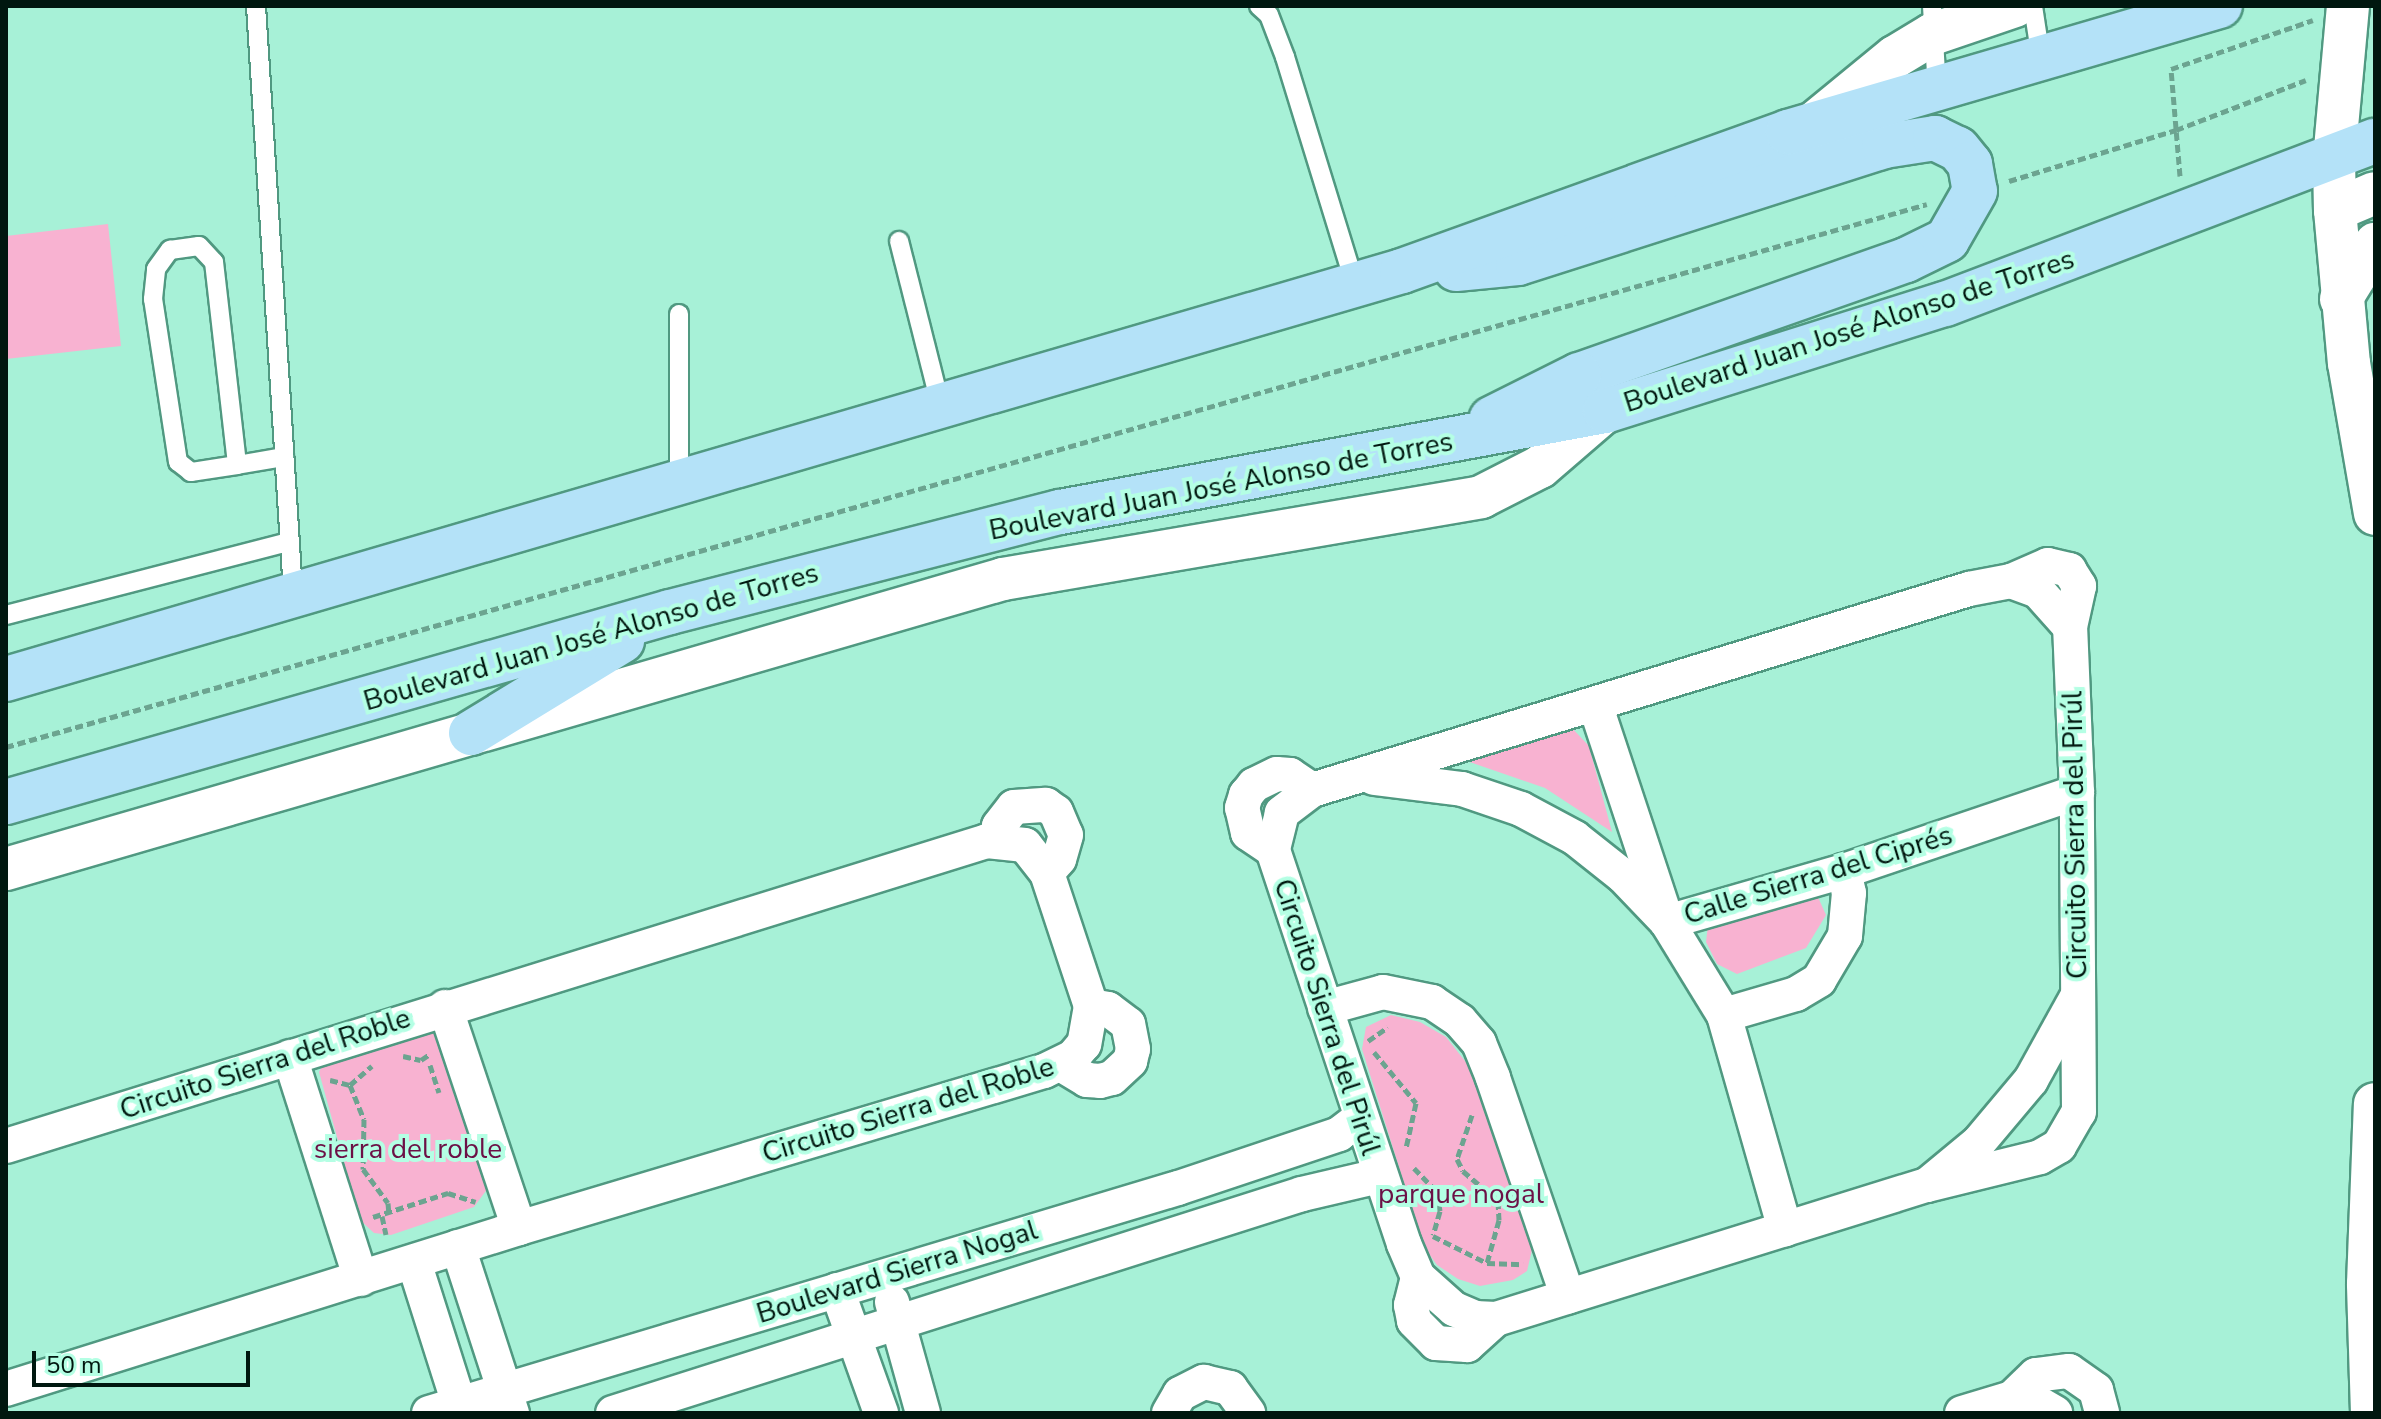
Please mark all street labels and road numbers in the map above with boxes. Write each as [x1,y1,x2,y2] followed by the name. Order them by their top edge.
[1620,242,2078,420] street label: Boulevard Juan José Alonso de Torres
[986,425,1456,547] street label: Boulevard Juan José Alonso de Torres
[360,556,822,718] street label: Boulevard Juan José Alonso de Torres
[2056,691,2094,979] street label: Circuito Sierra del Pirúl
[1680,818,1956,932] street label: Calle Sierra del Ciprés
[1266,875,1388,1159] street label: Circuito Sierra del Pirúl
[116,1001,414,1127] street label: Circuito Sierra del Roble
[758,1050,1058,1170] street label: Circuito Sierra del Roble
[753,1213,1041,1331] street label: Boulevard Sierra Nogal

